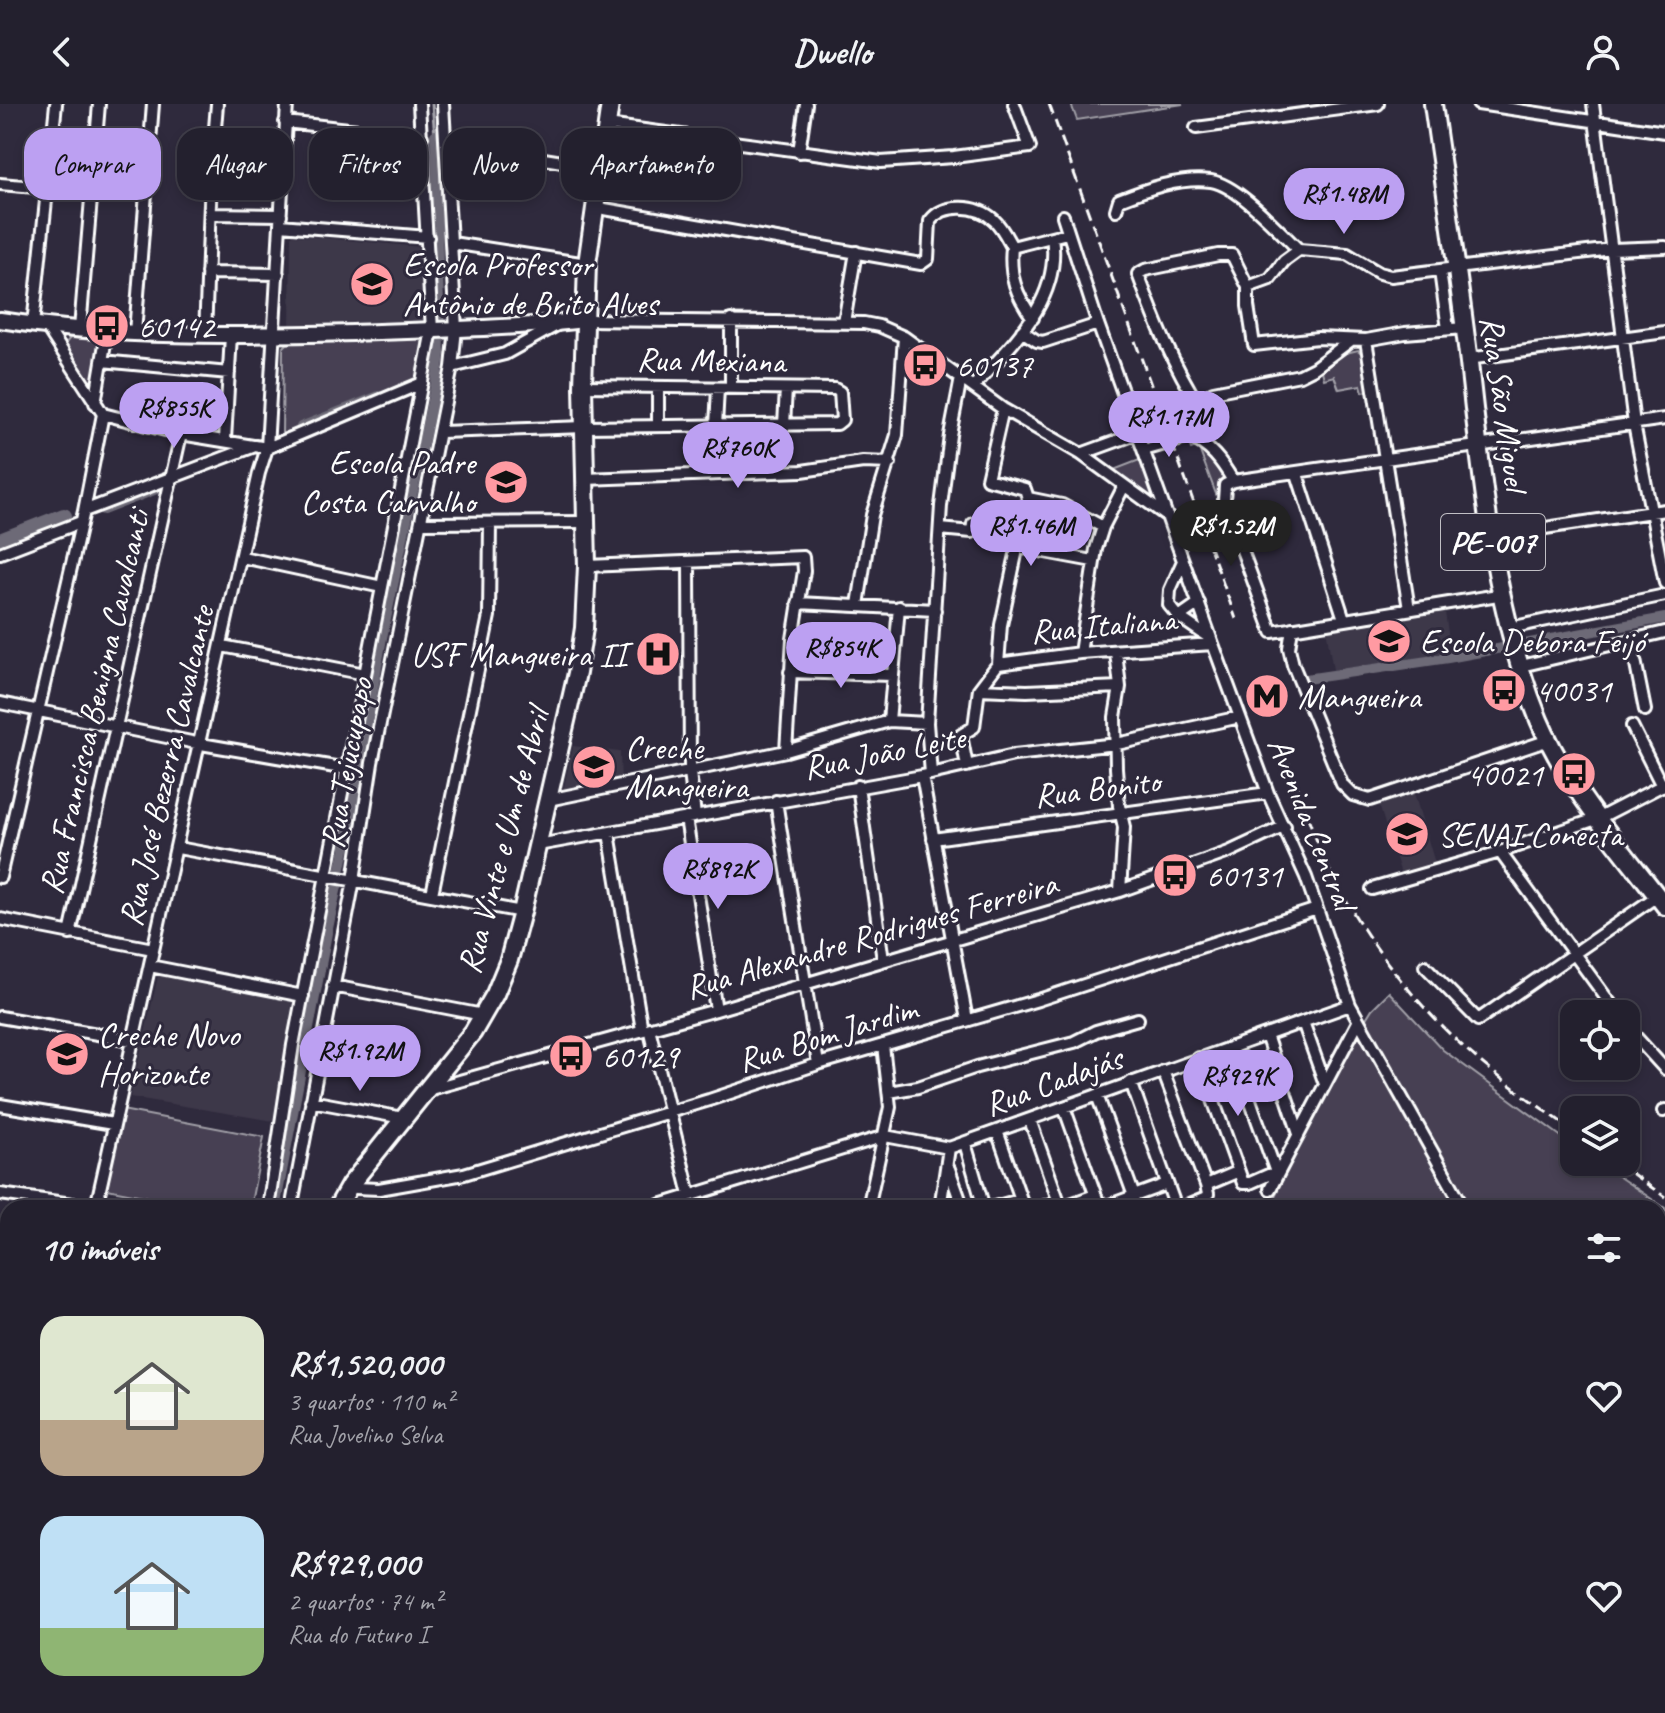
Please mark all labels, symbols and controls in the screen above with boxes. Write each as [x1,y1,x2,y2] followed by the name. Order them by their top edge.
[793,29,872,75] text: Dwello
[40,30,84,74] icon: back
[1581,30,1625,74] icon: person
[24,128,161,200] chip: Comprar
[177,128,293,200] chip: Alugar
[309,128,427,200] chip: Filtros
[443,128,545,200] chip: Novo
[561,128,741,200] chip: Apartamento
[1270,168,1418,236] pin: R$1.48M
[1301,177,1387,210] text: R$1.48M
[403,243,661,325] place label: Escola Professor Antônio de Brito Alves
[348,260,396,308] school or university icon: Escola Professor Antônio de Brito Alves
[83,302,131,350] bus stop icon: 60142
[138,305,217,348] place label: 60142
[1470,313,1538,499] street label: Rua São Miguel
[636,337,789,383] street label: Rua Mexiana
[901,341,949,389] bus stop icon: 60137
[956,344,1034,387] place label: 60137
[109,382,239,450] pin: R$855K
[137,391,211,424] text: R$855K
[1095,391,1243,459] pin: R$1.17M
[1127,400,1211,433] text: R$1.17M
[673,422,803,490] pin: R$760K
[701,431,775,464] text: R$760K
[301,441,479,523] place label: Escola Padre Costa Carvalho
[482,458,530,506] school or university icon: Escola Padre Costa Carvalho
[957,500,1105,568] pin: R$1.46M
[1157,500,1305,568] pin: R$1.52M
[29,501,160,898] street label: Rua Francisca Benigna Cavalcanti
[988,509,1074,542] text: R$1.46M
[1189,509,1273,542] text: R$1.52M
[1441,514,1545,570] road number: PE-007
[1029,597,1181,653] street label: Rua Italiana
[108,599,224,930] street label: Rua José Bezerra Cavalcante
[1365,617,1413,665] school or university icon: Escola Debora Feijó
[1420,620,1649,663] place label: Escola Debora Feijó
[776,622,906,690] pin: R$854K
[634,630,682,678] hospital icon: USF Mangueira II
[804,631,878,664] text: R$854K
[411,633,634,676] place label: USF Mangueira II
[1480,666,1528,714] bus stop icon: 40031
[1535,669,1613,712] place label: 40031
[1243,672,1291,720] metro station icon: Mangueira
[310,673,382,851] street label: Rua Tejucupapo
[1298,675,1423,718] place label: Mangueira
[447,698,561,978] street label: Rua Vinte e Um de Abril
[800,715,971,789] street label: Rua João Leite
[625,726,750,808] place label: Creche Mangueira
[1258,731,1368,921] street label: Avenida Central
[570,743,618,791] school or university icon: Creche Mangueira
[1550,750,1598,798] bus stop icon: 40021
[1467,753,1545,796] place label: 40021
[1032,758,1166,817] street label: Rua Bonito
[1383,810,1431,858] school or university icon: SENAI Conecta
[1438,813,1625,856] place label: SENAI Conecta
[653,843,783,911] pin: R$892K
[1151,851,1199,899] bus stop icon: 60131
[681,852,755,885] text: R$892K
[1206,854,1284,897] place label: 60131
[680,861,1064,1009] street label: Rua Alexandre Rodrigues Ferreira
[732,986,924,1082] street label: Rua Bom Jardim
[1560,1000,1640,1176] map controls
[1560,1000,1640,1080] button: locate
[98,1013,242,1095] place label: Creche Novo Horizonte
[286,1025,434,1093] pin: R$1.92M
[43,1030,91,1078] school or university icon: Creche Novo Horizonte
[547,1032,595,1080] bus stop icon: 60129
[318,1034,402,1067] text: R$1.92M
[602,1035,681,1078] place label: 60129
[978,1035,1131,1126] street label: Rua Cadajás
[1173,1050,1303,1118] pin: R$929K
[1201,1059,1275,1092] text: R$929K
[1560,1096,1640,1176] button: layers
[1582,1226,1626,1270] icon: filters
[40,1227,158,1270] text: 10 imóveis
[288,1342,442,1385] text: R$1,520,000
[104,1348,200,1444] icon: home
[1582,1374,1626,1418] icon: heart
[288,1385,453,1418] text: 3 quartos · 110 m²
[288,1418,442,1451] text: Rua Jovelino Selva
[288,1542,420,1585] text: R$929,000
[104,1548,200,1644] icon: home
[1582,1574,1626,1618] icon: heart
[288,1585,442,1618] text: 2 quartos · 74 m²
[288,1618,428,1651] text: Rua do Futuro I

